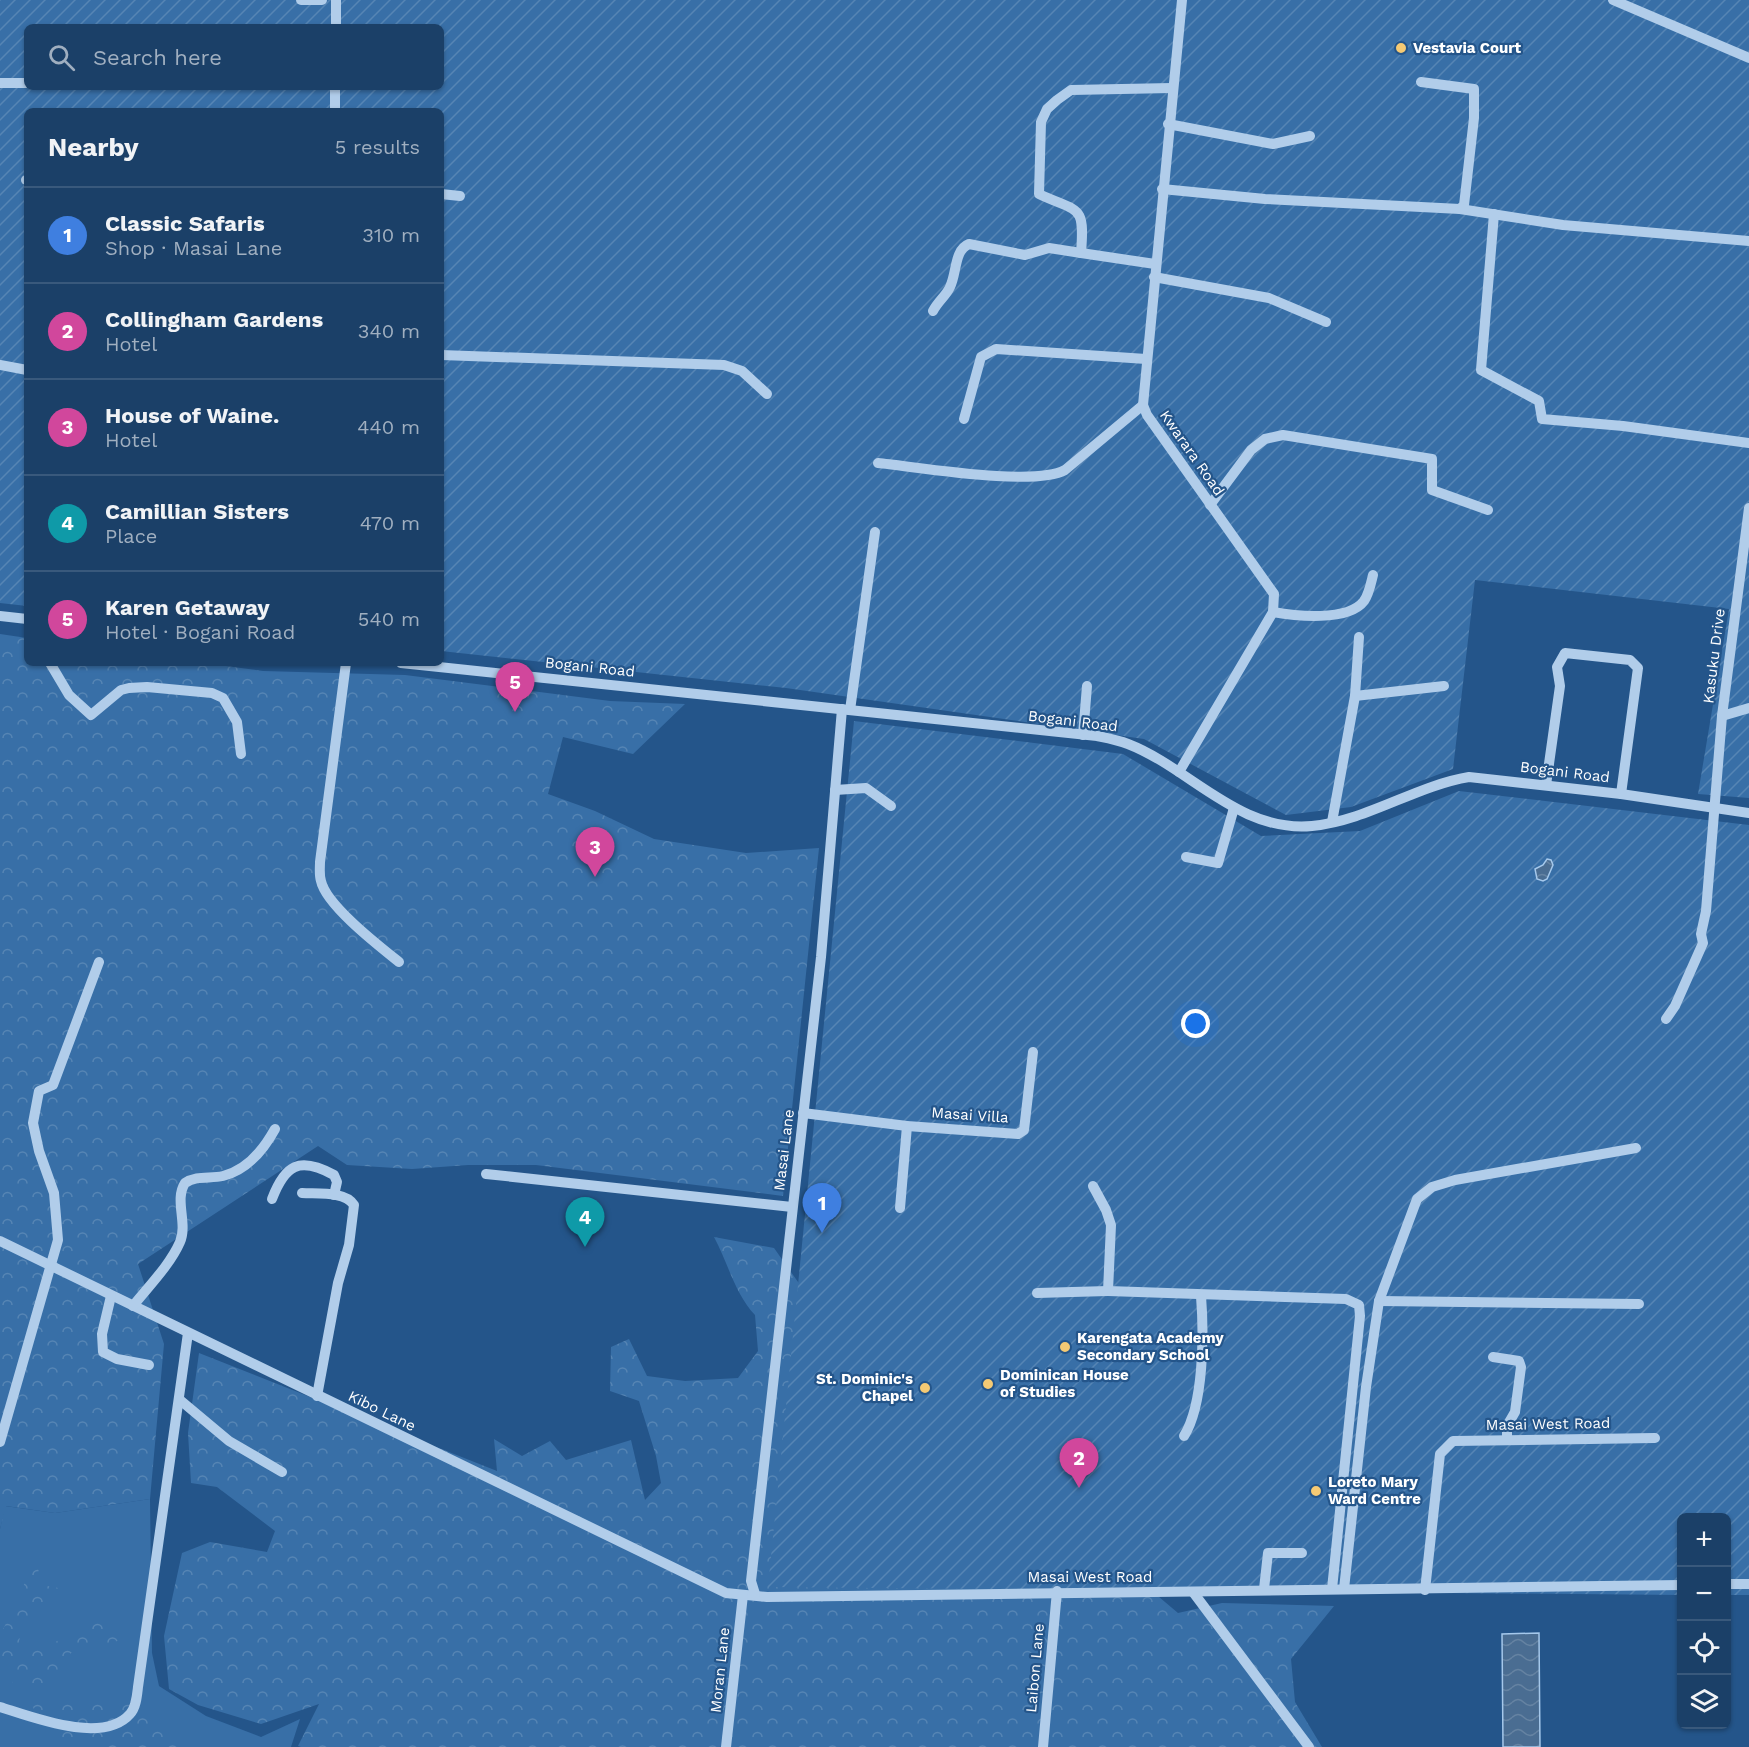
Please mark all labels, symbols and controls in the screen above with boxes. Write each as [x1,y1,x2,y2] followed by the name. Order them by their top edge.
[24,24,444,90] search box
[1413,39,1521,57] place label: Vestavia Court
[45,41,78,74] icon: search
[1394,41,1408,55] marker: Vestavia Court
[93,45,222,70] text: Search here
[48,132,139,162] text: Nearby
[335,135,420,159] text: 5 results
[105,211,265,236] text: Classic Safaris
[63,223,72,247] text: 1
[362,223,420,247] text: 310 m
[105,236,282,260] text: Shop · Masai Lane
[105,307,323,332] text: Collingham Gardens
[62,319,73,343] text: 2
[358,319,420,343] text: 340 m
[105,332,157,356] text: Hotel
[105,403,279,428] text: House of Waine.
[1156,407,1228,499] street label: Kwarara Road
[62,415,73,439] text: 3
[357,415,420,439] text: 440 m
[105,428,157,452] text: Hotel
[105,499,289,524] text: Camillian Sisters
[61,511,74,535] text: 4
[360,511,420,535] text: 470 m
[105,524,157,548] text: Place
[105,595,270,620] text: Karen Getaway
[62,607,73,631] text: 5
[358,607,420,631] text: 540 m
[1699,608,1729,704] street label: Kasuku Drive
[105,620,295,644] text: Hotel · Bogani Road
[544,653,636,681] street label: Bogani Road
[496,662,534,712] pin: 5
[1027,707,1119,735] street label: Bogani Road
[1519,758,1611,786] street label: Bogani Road
[576,828,614,877] pin: 3
[1181,1009,1210,1038] your location
[931,1103,1010,1127] street label: Masai Villa
[770,1108,798,1192] street label: Masai Lane
[802,1184,842,1233] pin: 1
[566,1198,604,1247] pin: 4
[1077,1329,1224,1364] place label: Karengata Academy Secondary School
[1058,1340,1072,1354] marker: Karengata Academy Secondary School
[1000,1366,1129,1401] place label: Dominican House of Studies
[816,1370,913,1405] place label: St. Dominic's Chapel
[981,1377,995,1391] marker: Dominican House of Studies
[918,1381,932,1395] marker: St. Dominic's Chapel
[345,1387,419,1435] street label: Kibo Lane
[1485,1414,1611,1434] street label: Masai West Road
[1060,1438,1098,1488] pin: 2
[1328,1473,1421,1508] place label: Loreto Mary Ward Centre
[1309,1484,1323,1498] marker: Loreto Mary Ward Centre
[1677,1513,1731,1729] map controls
[1677,1513,1731,1567] button: +
[1677,1567,1731,1621] button: −
[1028,1568,1152,1586] street label: Masai West Road
[1677,1621,1731,1675] button: locate
[1022,1623,1048,1713] street label: Laibon Lane
[707,1626,733,1714] street label: Moran Lane
[1677,1675,1731,1729] button: layers

